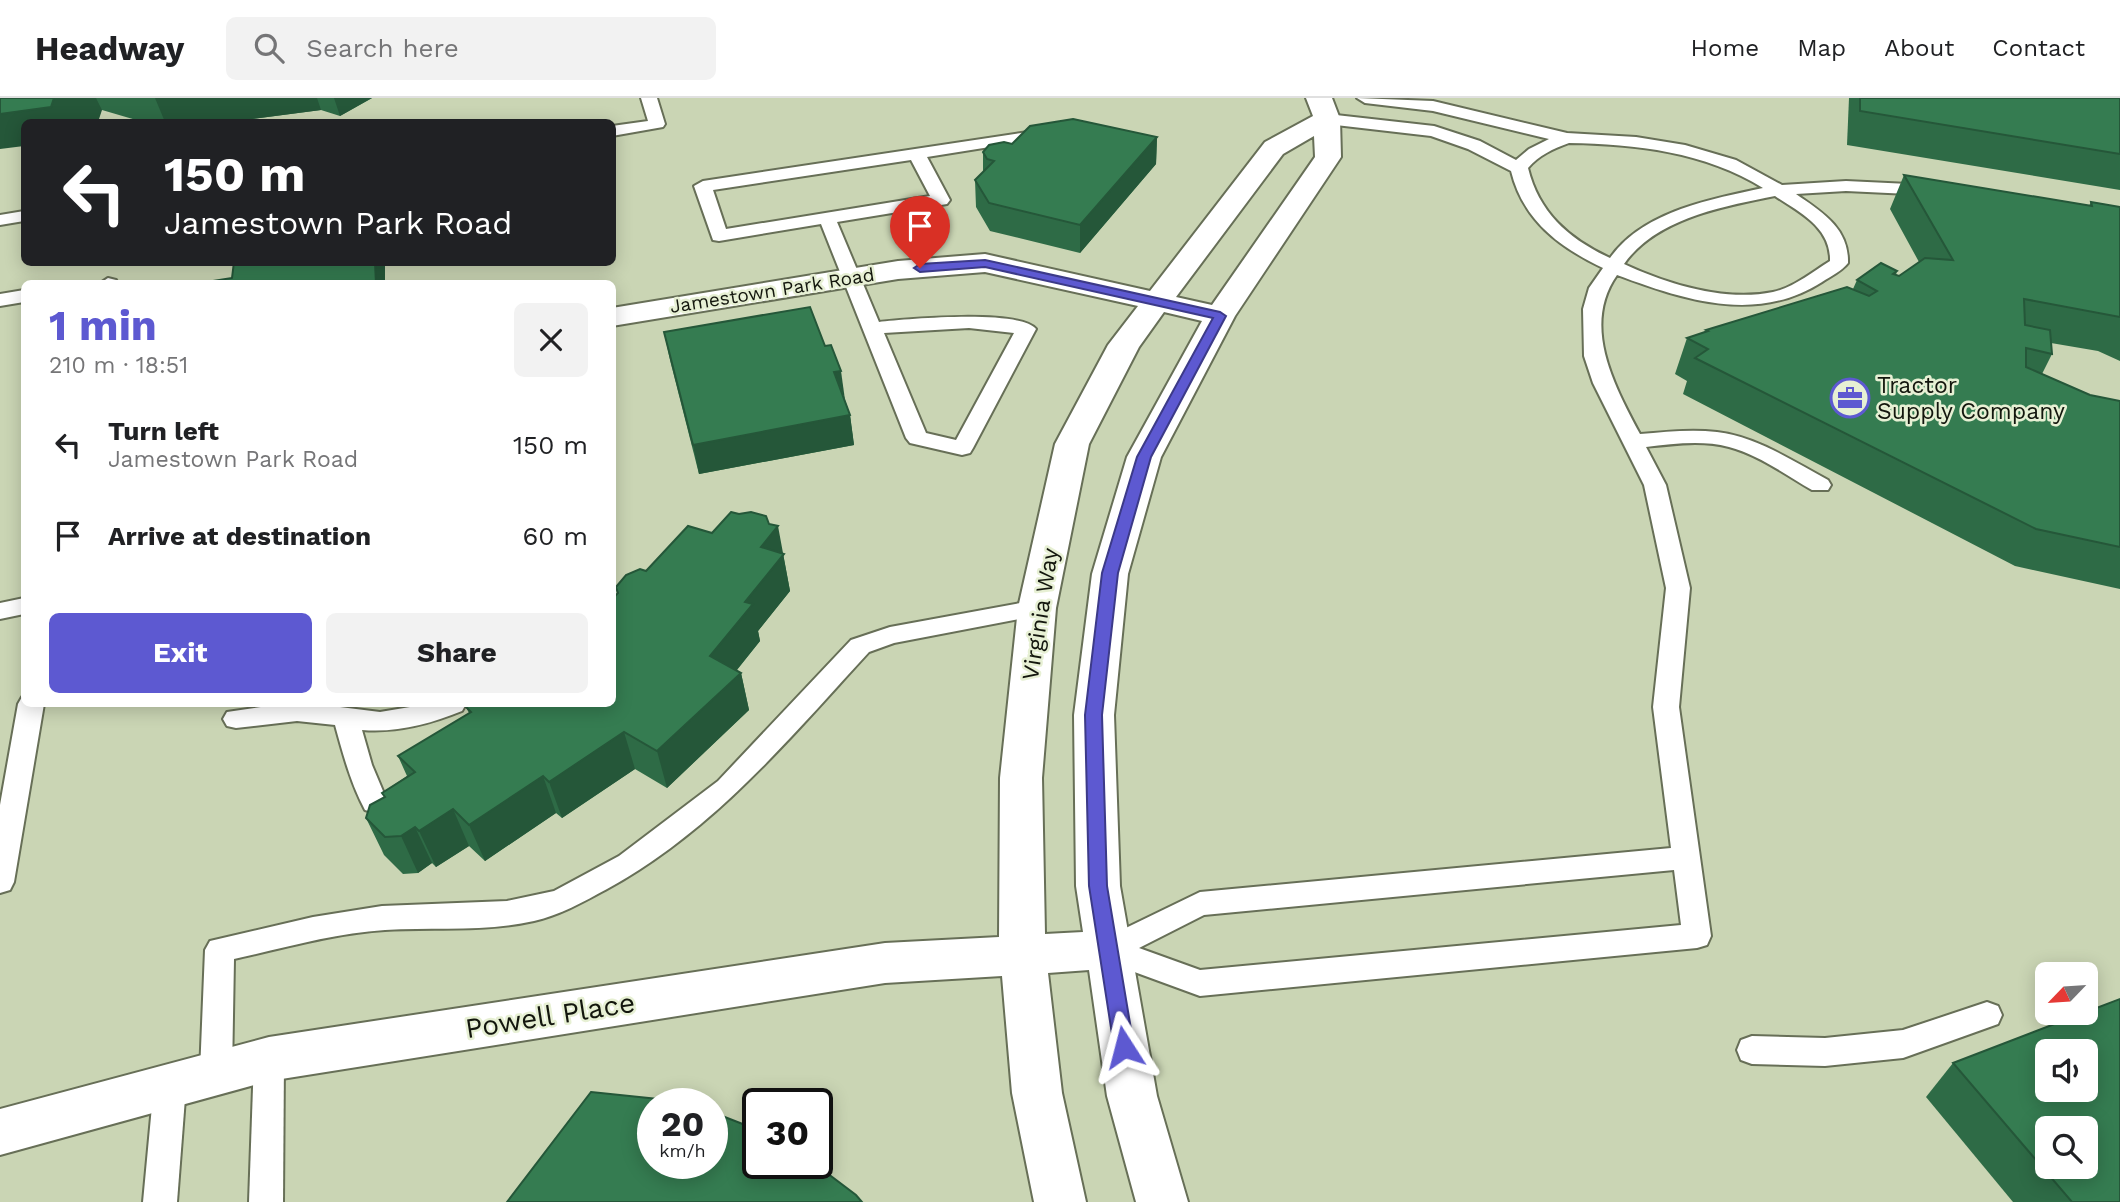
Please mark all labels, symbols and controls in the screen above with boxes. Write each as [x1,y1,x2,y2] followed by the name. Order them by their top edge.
[226,17,716,80] search box
[35,29,184,68] text: Headway
[250,29,288,67] icon: search
[306,33,459,63] text: Search here
[1691,34,1759,62] text: Home
[1797,34,1846,62] text: Map
[1884,34,1954,62] text: About
[1992,34,2085,62] text: Contact
[164,145,305,203] text: 150 m
[49,147,140,238] icon: left
[890,196,950,268] pin
[164,204,512,242] text: Jamestown Park Road
[901,207,939,245] icon: arrive
[668,263,876,318] street label: Jamestown Park Road
[49,301,157,350] text: 1 min
[514,303,588,377] button: close
[49,352,188,379] text: 210 m · 18:51
[1877,372,2065,425] place label: Tractor Supply Company
[1829,377,1871,419] office icon: Tractor Supply Company
[108,416,219,446] text: Turn left
[49,426,87,464] icon: left
[513,430,588,460] text: 150 m
[108,446,358,473] text: Jamestown Park Road
[49,517,87,555] icon: arrive
[108,521,371,551] text: Arrive at destination
[522,521,588,551] text: 60 m
[1017,546,1064,682] street label: Virginia Way
[49,613,312,693] button: Exit
[326,613,588,693] button: Share
[2035,962,2098,1026] north arrow
[2035,962,2098,1179] map controls
[463,986,637,1045] street label: Powell Place
[1087,1010,1161,1084] position arrow
[2035,1039,2098,1102] button: sound
[742,1088,833,1179] speed limit sign: 30
[661,1103,704,1145] text: 20
[2035,1116,2098,1179] button: search
[659,1140,706,1161] text: km/h

